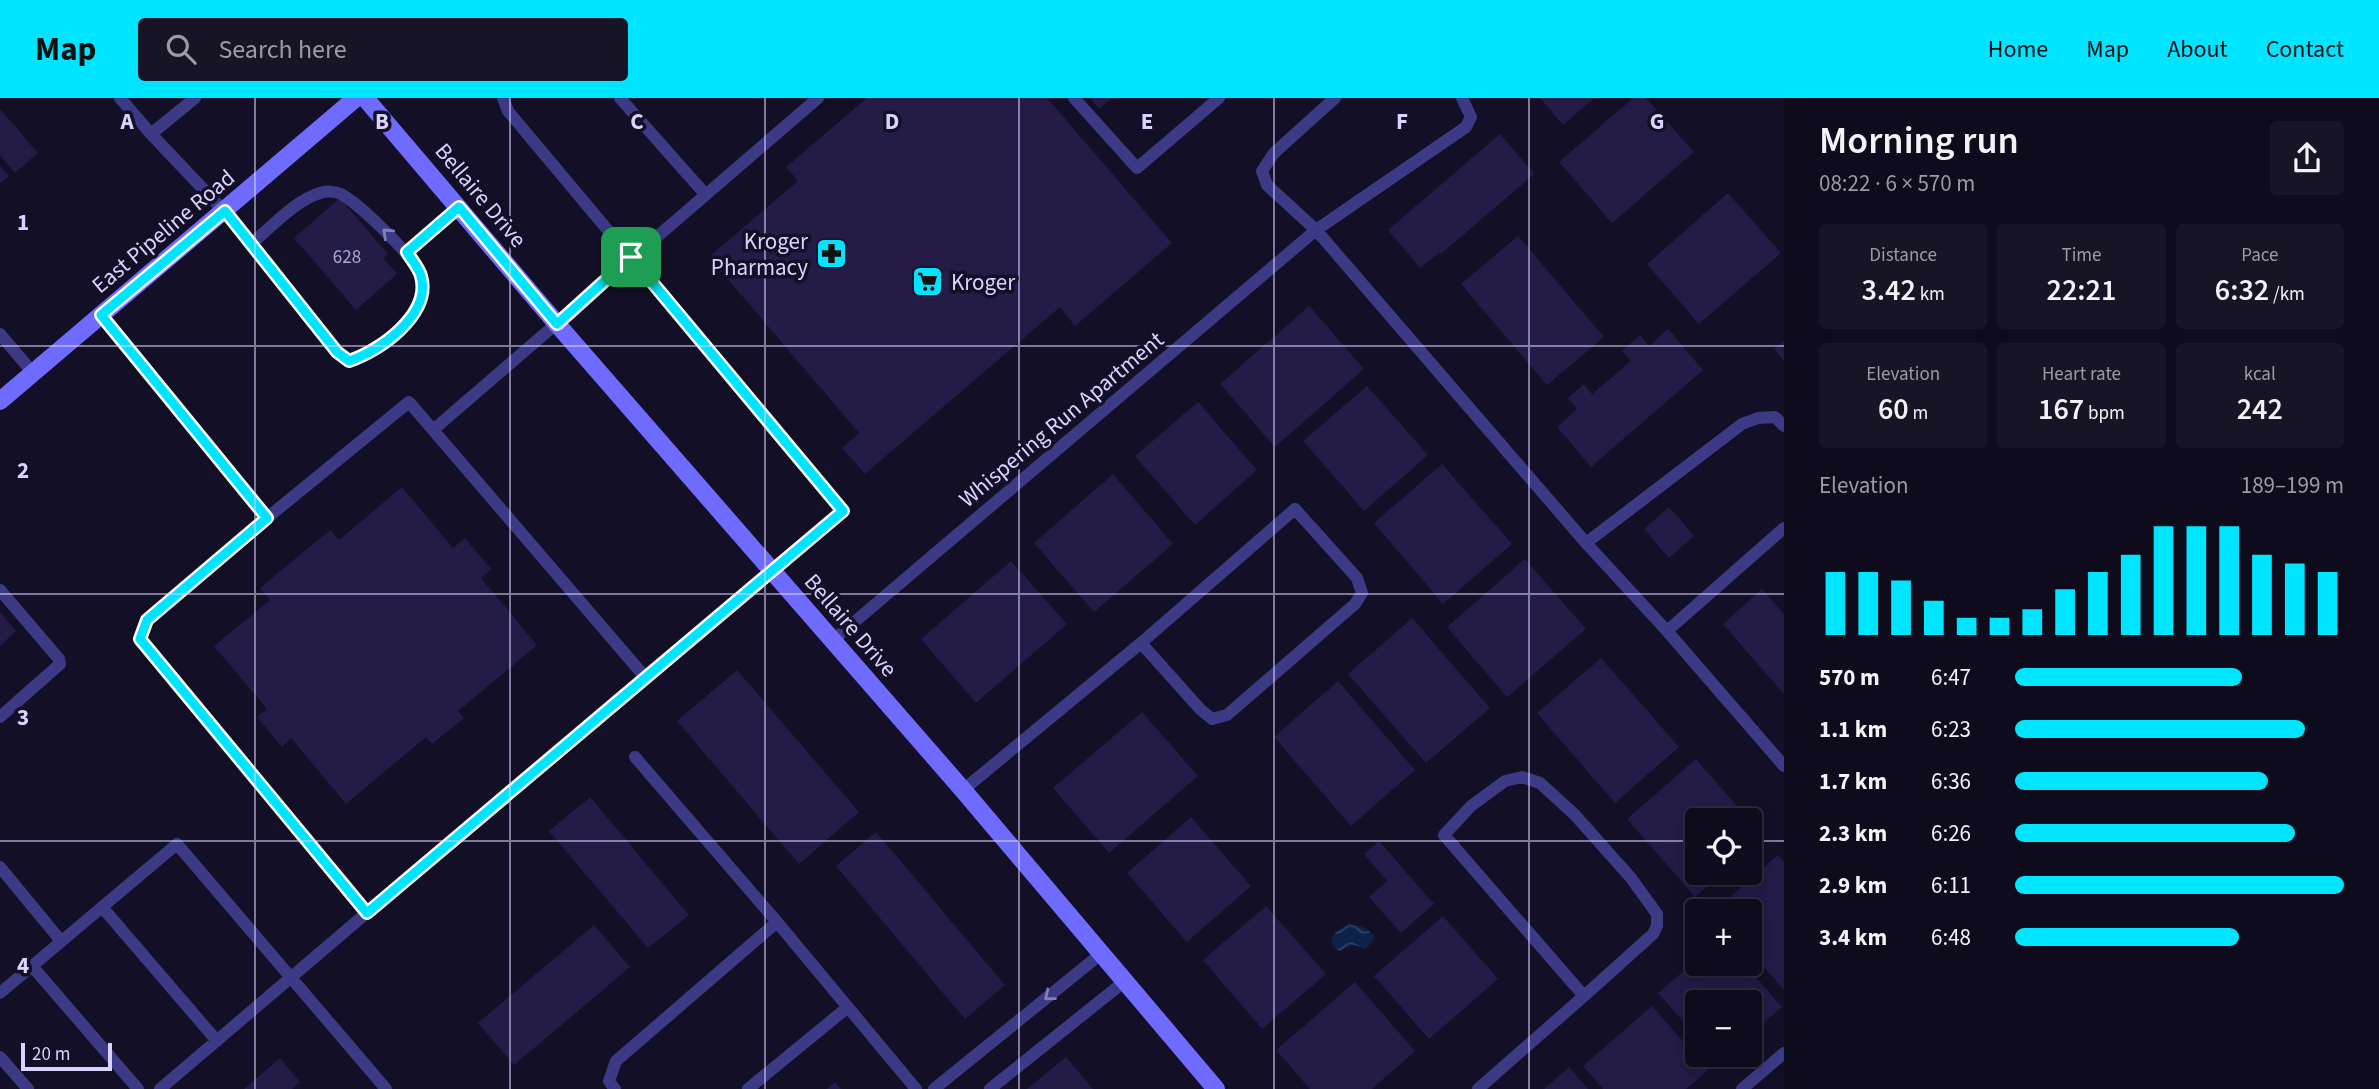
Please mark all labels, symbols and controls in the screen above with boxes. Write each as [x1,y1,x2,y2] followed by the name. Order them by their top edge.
[138,18,628,81] search box
[35,26,96,73] text: Map
[162,30,200,68] icon: search
[218,31,347,68] text: Search here
[1988,32,2048,67] text: Home
[2086,32,2129,67] text: Map
[2167,32,2228,67] text: About
[2266,32,2344,67] text: Contact
[119,105,134,138] text: A
[375,105,389,138] text: B
[630,105,644,138] text: C
[885,105,899,138] text: D
[1141,105,1153,138] text: E
[1396,105,1408,138] text: F
[1650,105,1664,138] text: G
[1819,114,2019,168] text: Morning run
[2270,121,2344,195] button: share
[427,136,534,255] street label: Bellaire Drive
[85,162,242,301] street label: East Pipeline Road
[1819,167,1975,200] text: 08:22 · 6 × 570 m
[17,206,29,239] text: 1
[711,225,809,284] place label: Kroger Pharmacy
[601,227,661,287] pin
[382,229,395,242] one-way arrow
[814,237,848,271] pharmacy icon: Kroger Pharmacy
[612,238,650,276] icon: arrive
[1869,242,1937,269] text: Distance
[2061,242,2102,269] text: Time
[2241,242,2278,269] text: Pace
[333,244,361,271] house number: 628
[911,265,945,299] supermarket icon: Kroger
[951,266,1016,299] place label: Kroger
[1861,269,1916,312] text: 3.42
[2047,269,2116,312] text: 22:21
[2215,269,2269,312] text: 6:32
[1916,281,1945,308] text: km
[2269,281,2305,308] text: /km
[952,324,1171,515] street label: Whispering Run Apartment
[1866,361,1940,388] text: Elevation
[2042,361,2121,388] text: Heart rate
[2244,361,2276,388] text: kcal
[1878,388,1909,431] text: 60
[2038,388,2084,431] text: 167
[2237,388,2283,431] text: 242
[1909,400,1928,427] text: m
[2084,400,2125,427] text: bpm
[17,454,29,487] text: 2
[1819,469,1909,502] text: Elevation
[2241,469,2344,502] text: 189–199 m
[796,566,905,684] street label: Bellaire Drive
[1819,661,1880,694] text: 570 m
[1931,661,1971,694] text: 6:47
[17,701,29,734] text: 3
[1819,713,1887,746] text: 1.1 km
[1931,713,1971,746] text: 6:23
[1819,765,1887,798] text: 1.7 km
[1931,765,1971,798] text: 6:36
[1685,808,1762,1067] map controls
[1685,808,1762,885] button: locate
[1819,817,1887,850] text: 2.3 km
[1931,817,1971,850] text: 6:26
[1819,869,1887,902] text: 2.9 km
[1931,869,1971,902] text: 6:11
[1685,899,1762,976] button: +
[1819,921,1887,954] text: 3.4 km
[1931,921,1971,954] text: 6:48
[17,949,29,982] text: 4
[1044,988,1056,1001] one-way arrow
[1685,990,1762,1067] button: −
[21,1040,112,1072] scale bar
[32,1041,70,1068] text: 20 m

